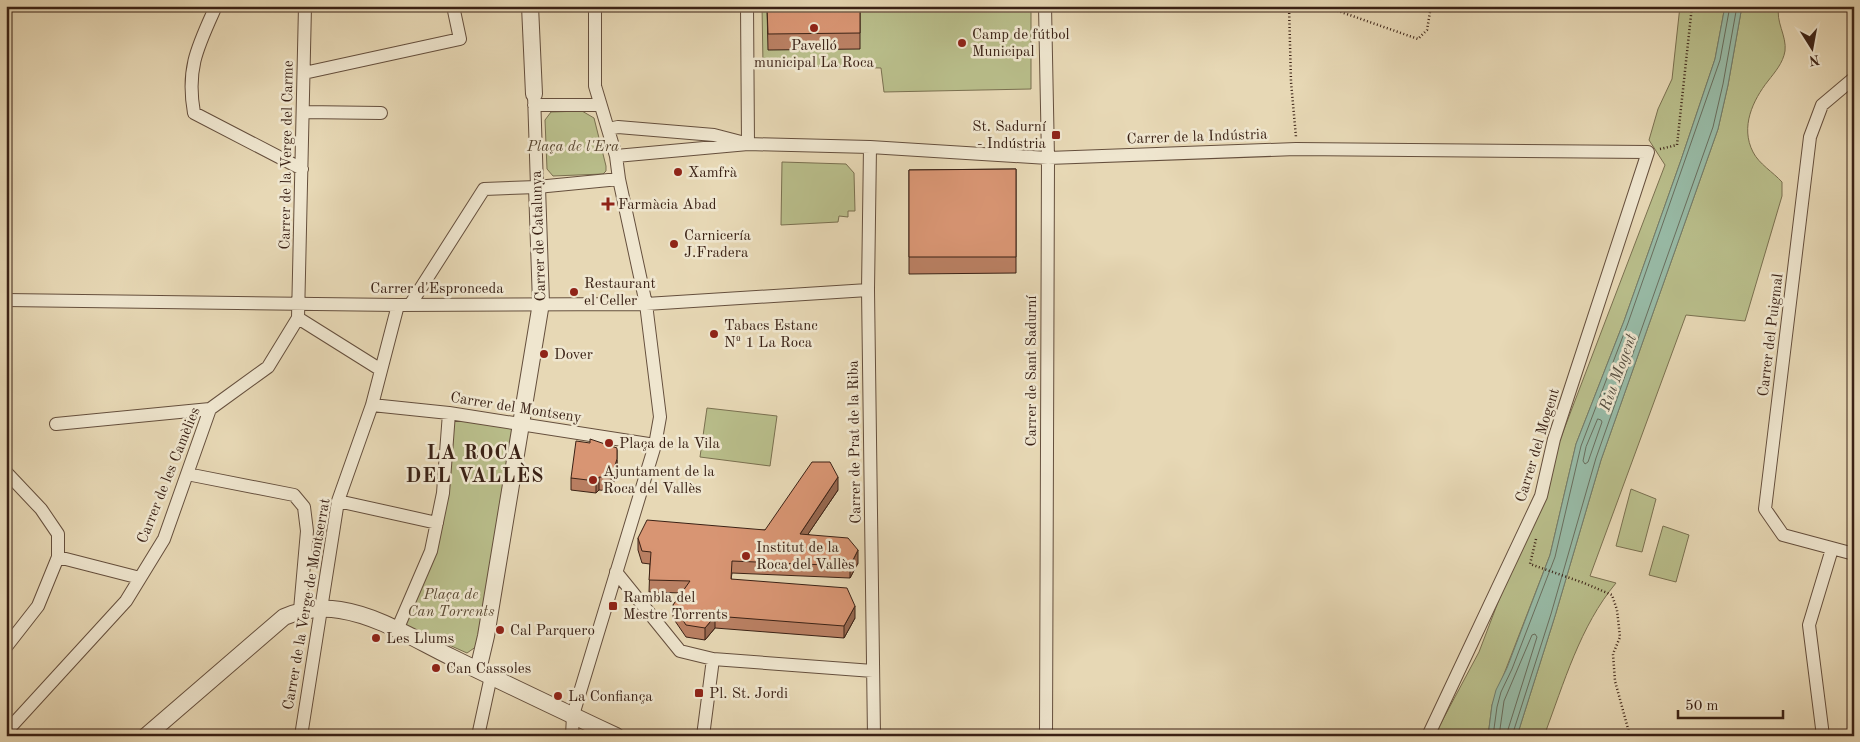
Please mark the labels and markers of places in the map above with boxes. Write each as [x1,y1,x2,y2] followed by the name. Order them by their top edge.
[808,22,820,34] marker: Pavelló municipal La Roca
[972,28,1070,60] place label: Camp de fútbol Municipal
[956,37,968,49] marker: Camp de fútbol Municipal
[754,39,875,71] place label: Pavelló municipal La Roca
[972,120,1047,152] place label: St. Sadurní - Indústria
[1050,129,1062,141] marker: St. Sadurní - Indústria
[672,166,684,178] marker: Xamfrà
[688,166,738,181] place label: Xamfrà
[602,198,614,210] marker: Farmàcia Abad
[618,198,717,213] place label: Farmàcia Abad
[684,229,751,261] place label: Carnicería J.Fradera
[668,238,680,250] marker: Carnicería J.Fradera
[584,277,656,309] place label: Restaurant el Celler
[568,286,580,298] marker: Restaurant el Celler
[724,319,818,351] place label: Tabacs Estanc Nº 1 La Roca
[708,328,720,340] marker: Tabacs Estanc Nº 1 La Roca
[538,348,550,360] marker: Dover
[554,348,593,363] place label: Dover
[603,437,615,449] marker: Plaça de la Vila
[619,437,720,452] place label: Plaça de la Vila
[603,465,715,497] place label: Ajuntament de la Roca del Vallès
[587,474,599,486] marker: Ajuntament de la Roca del Vallès
[756,541,855,573] place label: Institut de la Roca del Vallès
[740,550,752,562] marker: Institut de la Roca del Vallès
[623,591,728,623] place label: Rambla del Mestre Torrents
[607,600,619,612] marker: Rambla del Mestre Torrents
[494,624,506,636] marker: Cal Parquero
[510,624,595,639] place label: Cal Parquero
[370,632,382,644] marker: Les Llums
[386,632,454,647] place label: Les Llums
[430,662,442,674] marker: Can Cassoles
[446,662,531,677] place label: Can Cassoles
[693,687,705,699] marker: Pl. St. Jordi
[709,687,788,702] place label: Pl. St. Jordi
[552,690,564,702] marker: La Confiança
[568,690,653,705] place label: La Confiança

